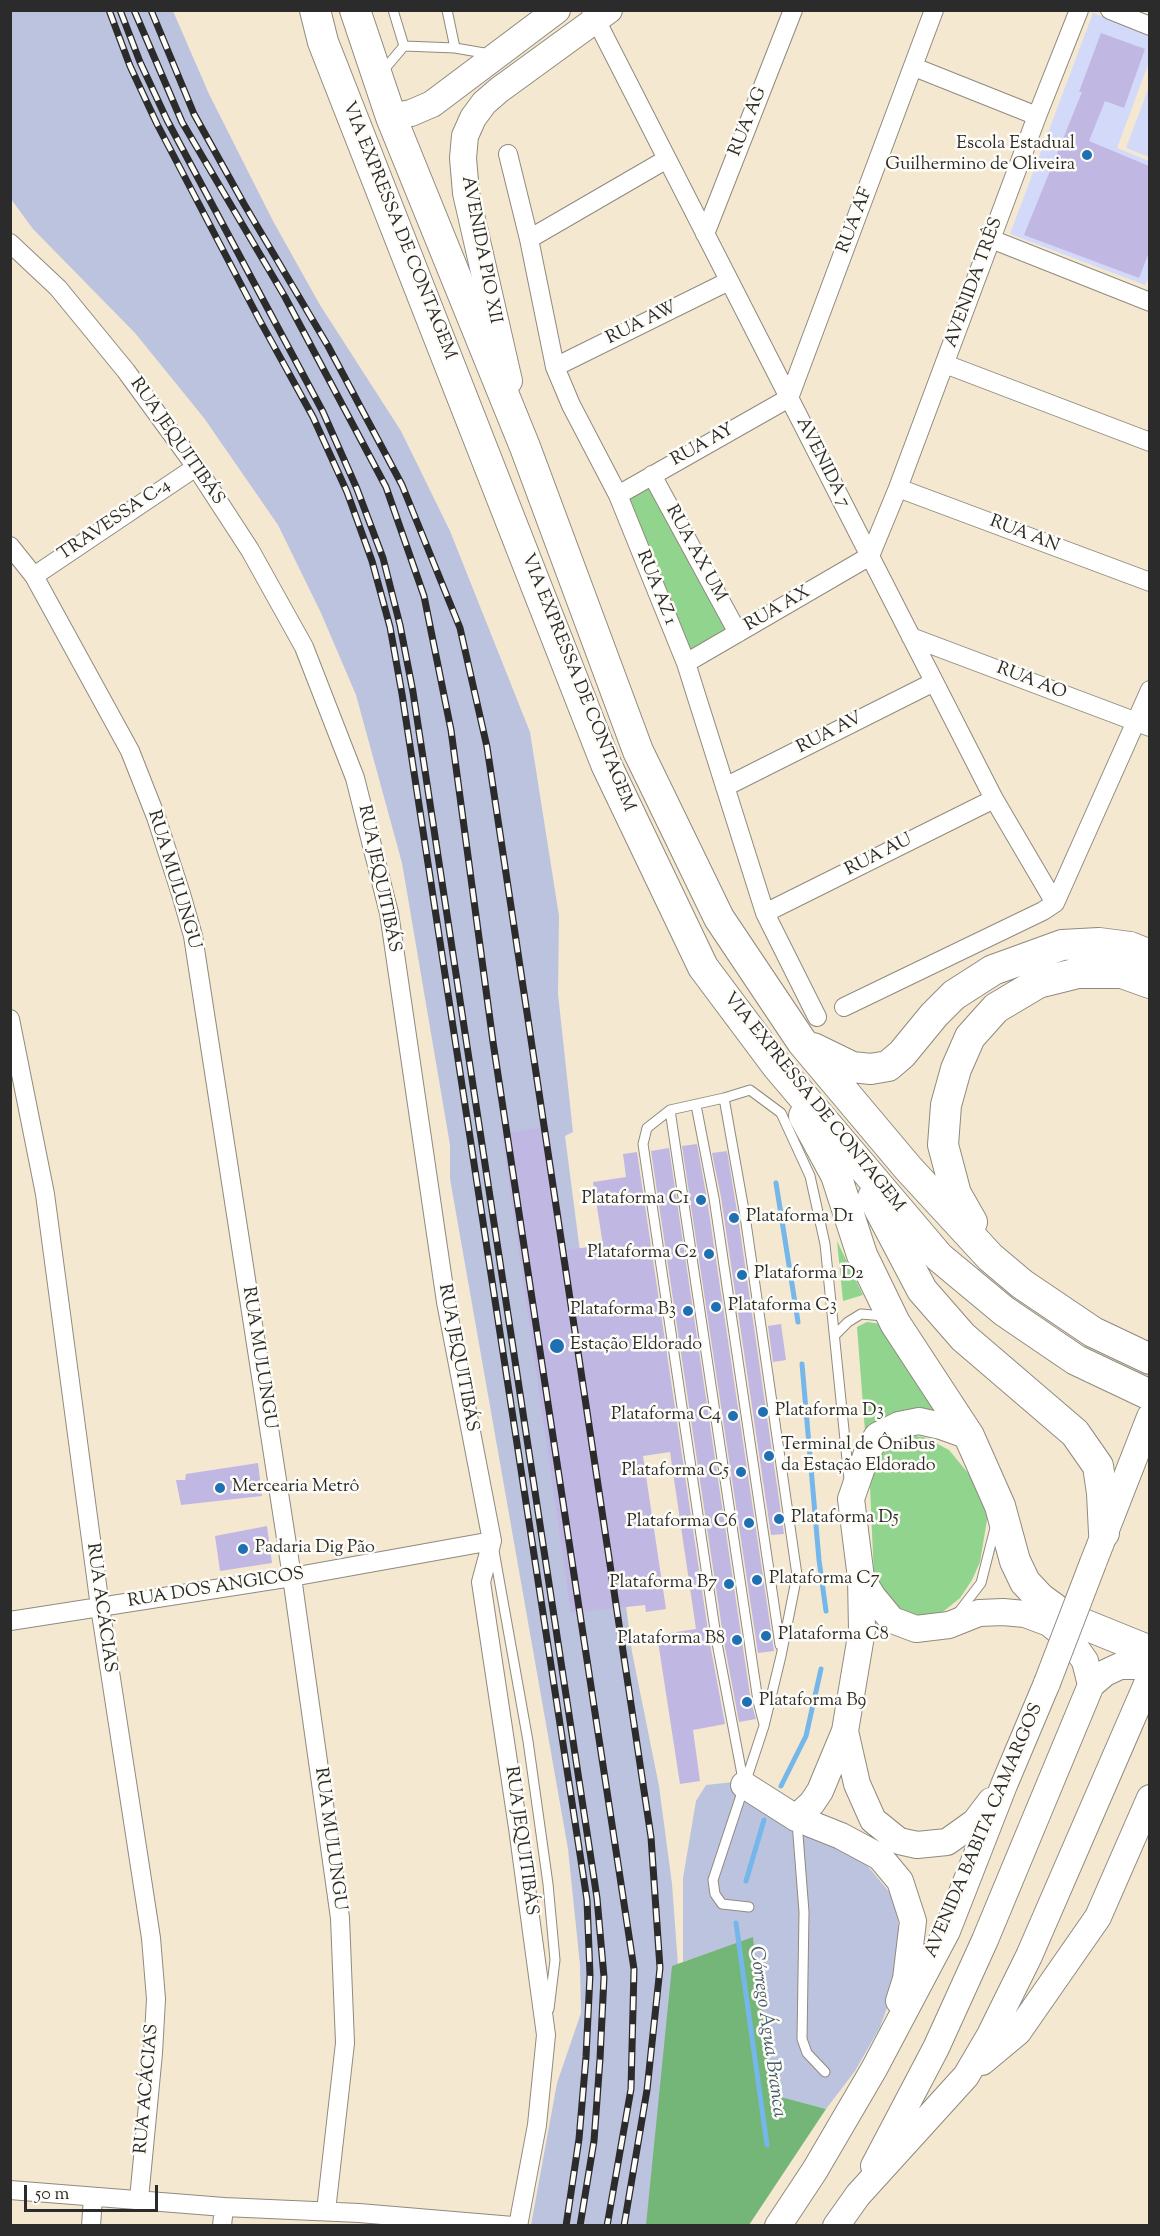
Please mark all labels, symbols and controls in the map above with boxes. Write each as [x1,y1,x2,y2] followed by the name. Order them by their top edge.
[725,84,773,160] street label: RUA AG
[336,99,460,363] street label: VIA EXPRESSA DE CONTAGEM
[885,134,1075,176] place label: Escola Estadual Guilhermino de Oliveira
[1080,148,1094,162] marker: Escola Estadual Guilhermino de Oliveira
[455,174,505,326] street label: AVENIDA PIO XII
[834,185,878,257] street label: RUA AF
[941,215,1009,351] street label: AVENIDA TRÊS
[603,298,681,350] street label: RUA AW
[124,374,228,510] street label: RUA JEQUITIBÁS
[790,414,854,512] street label: AVENIDA 7
[668,420,738,472] street label: RUA AY
[55,475,175,567] street label: TRAVESSA C-4
[660,502,730,606] street label: RUA AX UM
[986,512,1062,558] street label: RUA AN
[630,547,680,629] street label: RUA AZ 1
[515,551,639,815] street label: VIA EXPRESSA DE CONTAGEM
[741,583,815,637] street label: RUA AX
[993,659,1069,705] street label: RUA AO
[794,708,866,760] street label: RUA AV
[352,803,404,955] street label: RUA JEQUITIBÁS
[142,808,204,952] street label: RUA MULUNGU
[842,830,916,882] street label: RUA AU
[718,989,908,1217] street label: VIA EXPRESSA DE CONTAGEM
[581,1189,689,1211] place label: Plataforma C1
[694,1193,708,1207] marker: Plataforma C1
[746,1207,854,1229] place label: Plataforma D1
[727,1211,741,1225] marker: Plataforma D1
[587,1243,697,1265] place label: Plataforma C2
[702,1247,716,1261] marker: Plataforma C2
[754,1264,864,1286] place label: Plataforma D2
[735,1268,749,1282] marker: Plataforma D2
[432,1282,482,1434] street label: RUA JEQUITIBÁS
[236,1285,280,1431] street label: RUA MULUNGU
[728,1296,837,1318] place label: Plataforma C3
[570,1300,676,1322] place label: Plataforma B3
[709,1300,723,1314] marker: Plataforma C3
[681,1304,695,1318] marker: Plataforma B3
[570,1335,702,1357] place label: Estação Eldorado
[548,1337,566,1355] marker: Estação Eldorado
[775,1401,884,1423] place label: Plataforma D3
[611,1405,721,1427] place label: Plataforma C4
[756,1405,770,1419] marker: Plataforma D3
[726,1409,740,1423] marker: Plataforma C4
[781,1435,935,1478] place label: Terminal de Ônibus da Estação Eldorado
[762,1449,776,1463] marker: Terminal de Ônibus da Estação Eldorado
[621,1461,729,1483] place label: Plataforma C5
[734,1465,748,1479] marker: Plataforma C5
[232,1477,359,1499] place label: Mercearia Metrô
[213,1481,227,1495] marker: Mercearia Metrô
[791,1508,899,1530] place label: Plataforma D5
[627,1512,737,1534] place label: Plataforma C6
[772,1512,786,1526] marker: Plataforma D5
[742,1516,756,1530] marker: Plataforma C6
[255,1538,375,1560] place label: Padaria Dig Pão
[80,1542,120,1674] street label: RUA ACÁCIAS
[236,1542,250,1556] marker: Padaria Dig Pão
[126,1564,306,1614] street label: RUA DOS ANGICOS
[769,1569,879,1591] place label: Plataforma C7
[609,1573,717,1595] place label: Plataforma B7
[750,1573,764,1587] marker: Plataforma C7
[722,1577,736,1591] marker: Plataforma B7
[778,1625,889,1647] place label: Plataforma C8
[617,1629,725,1651] place label: Plataforma B8
[759,1629,773,1643] marker: Plataforma C8
[730,1633,744,1647] marker: Plataforma B8
[759,1691,866,1713] place label: Plataforma B9
[740,1695,754,1709] marker: Plataforma B9
[921,1700,1049,1962] street label: AVENIDA BABITA CAMARGOS
[499,1765,541,1917] street label: RUA JEQUITIBÁS
[308,1766,350,1912] street label: RUA MULUNGU
[742,1945,790,2119] water label: Córrego Água Branca
[132,2023,164,2155] street label: RUA ACÁCIAS
[27,2173,160,2211] scale bar
[35,2182,69,2208] text: 50 m

